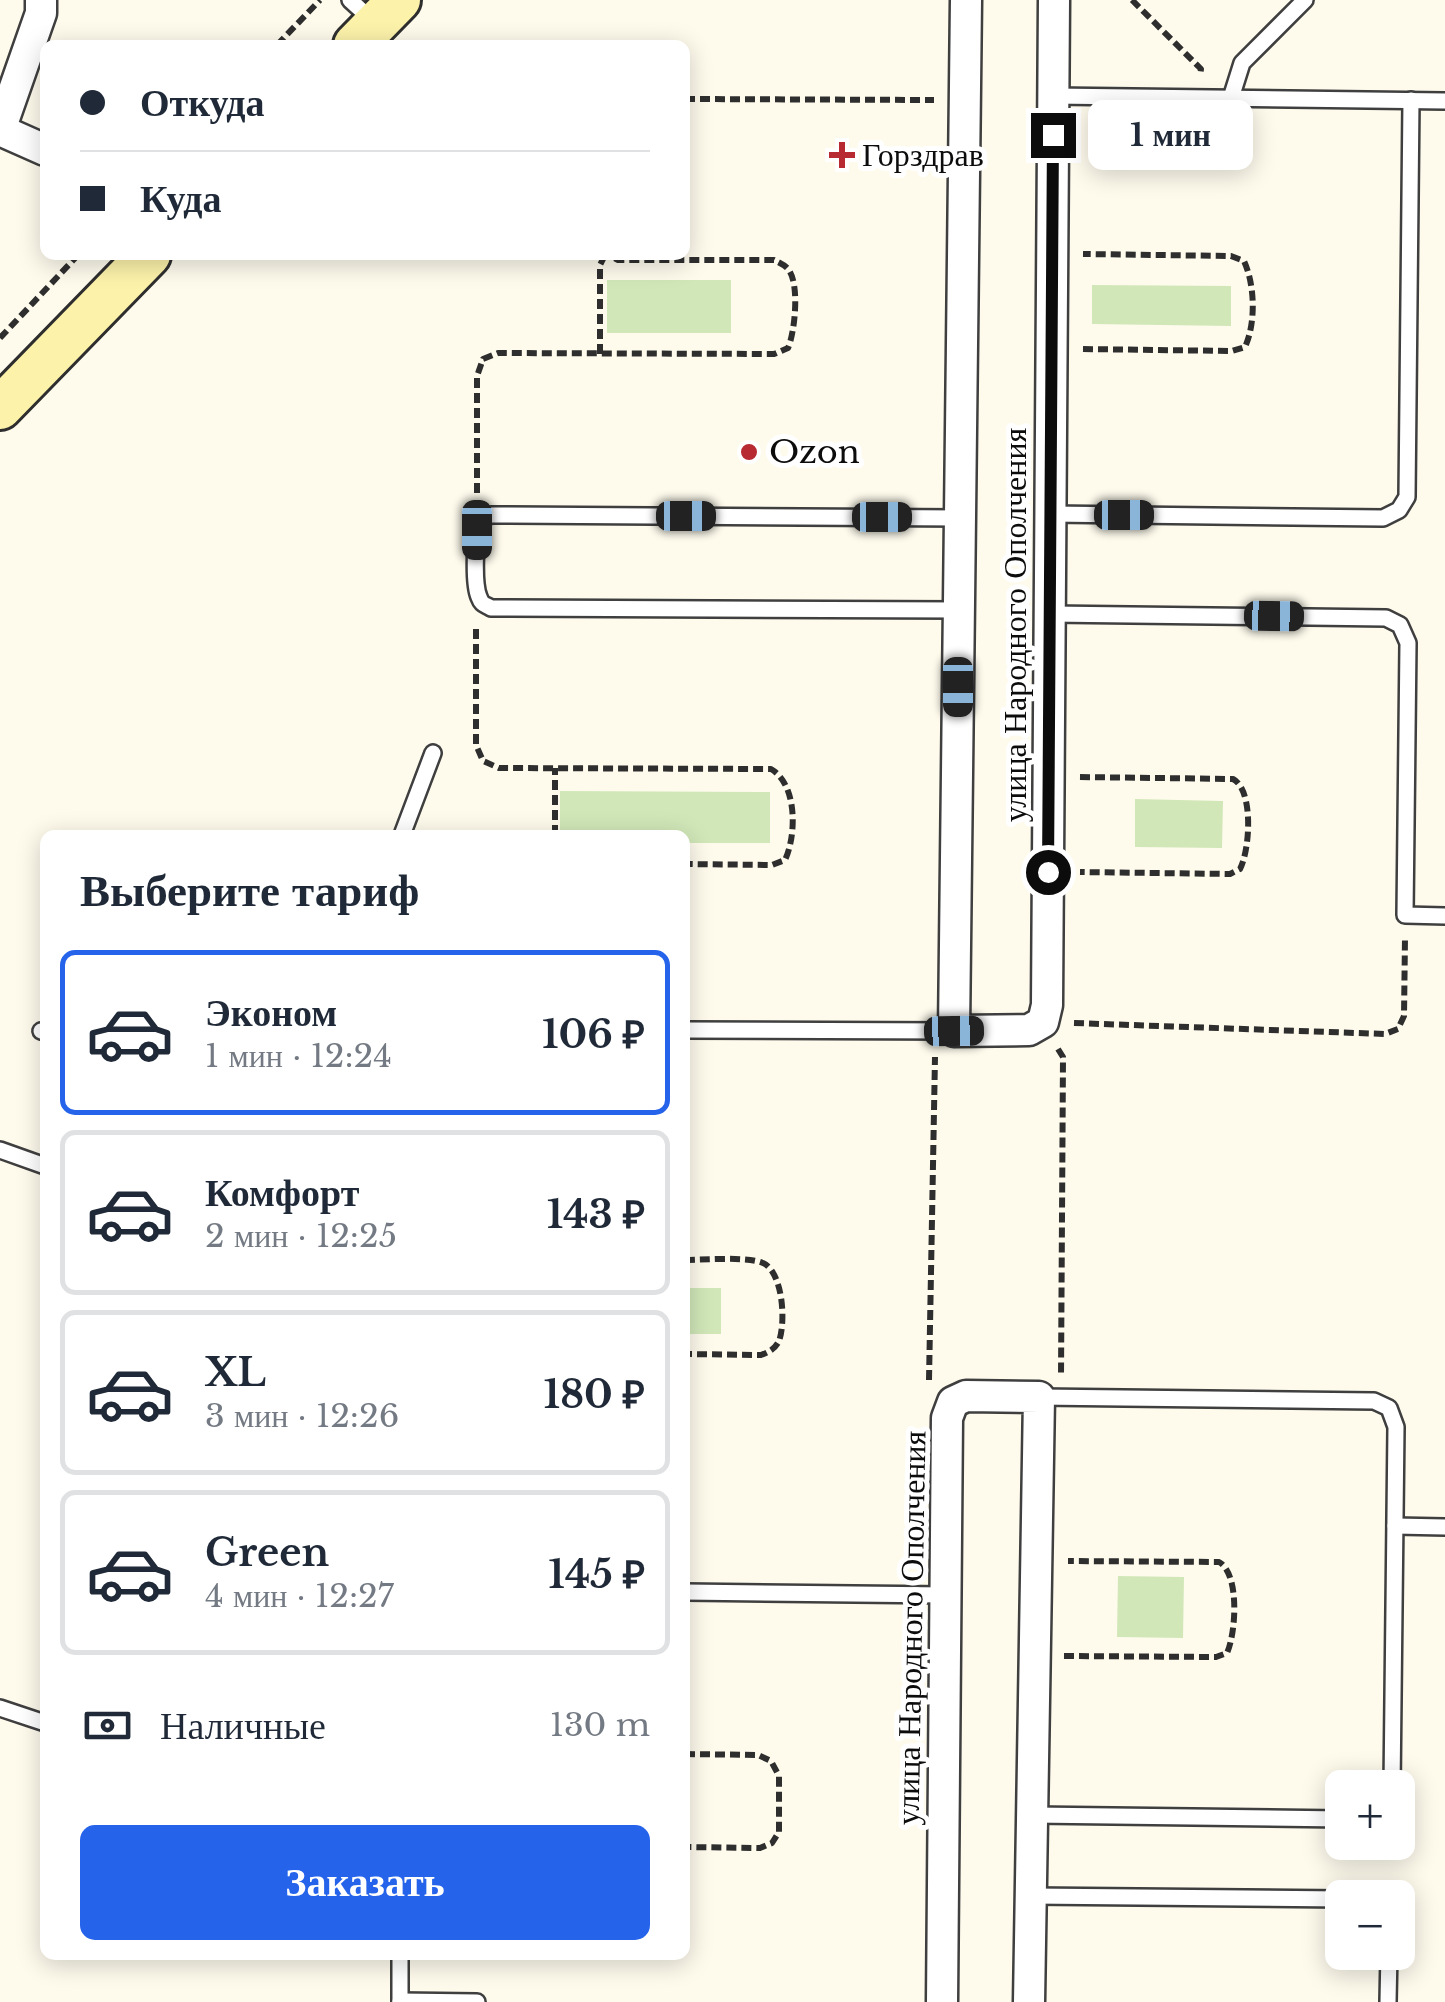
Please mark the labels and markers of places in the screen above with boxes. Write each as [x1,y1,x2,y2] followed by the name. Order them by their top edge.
[862,135,984,175] place label: Горздрав
[831,144,853,166] marker: Горздрав
[769,432,860,472] place label: Ozon
[738,441,760,463] marker: Ozon

